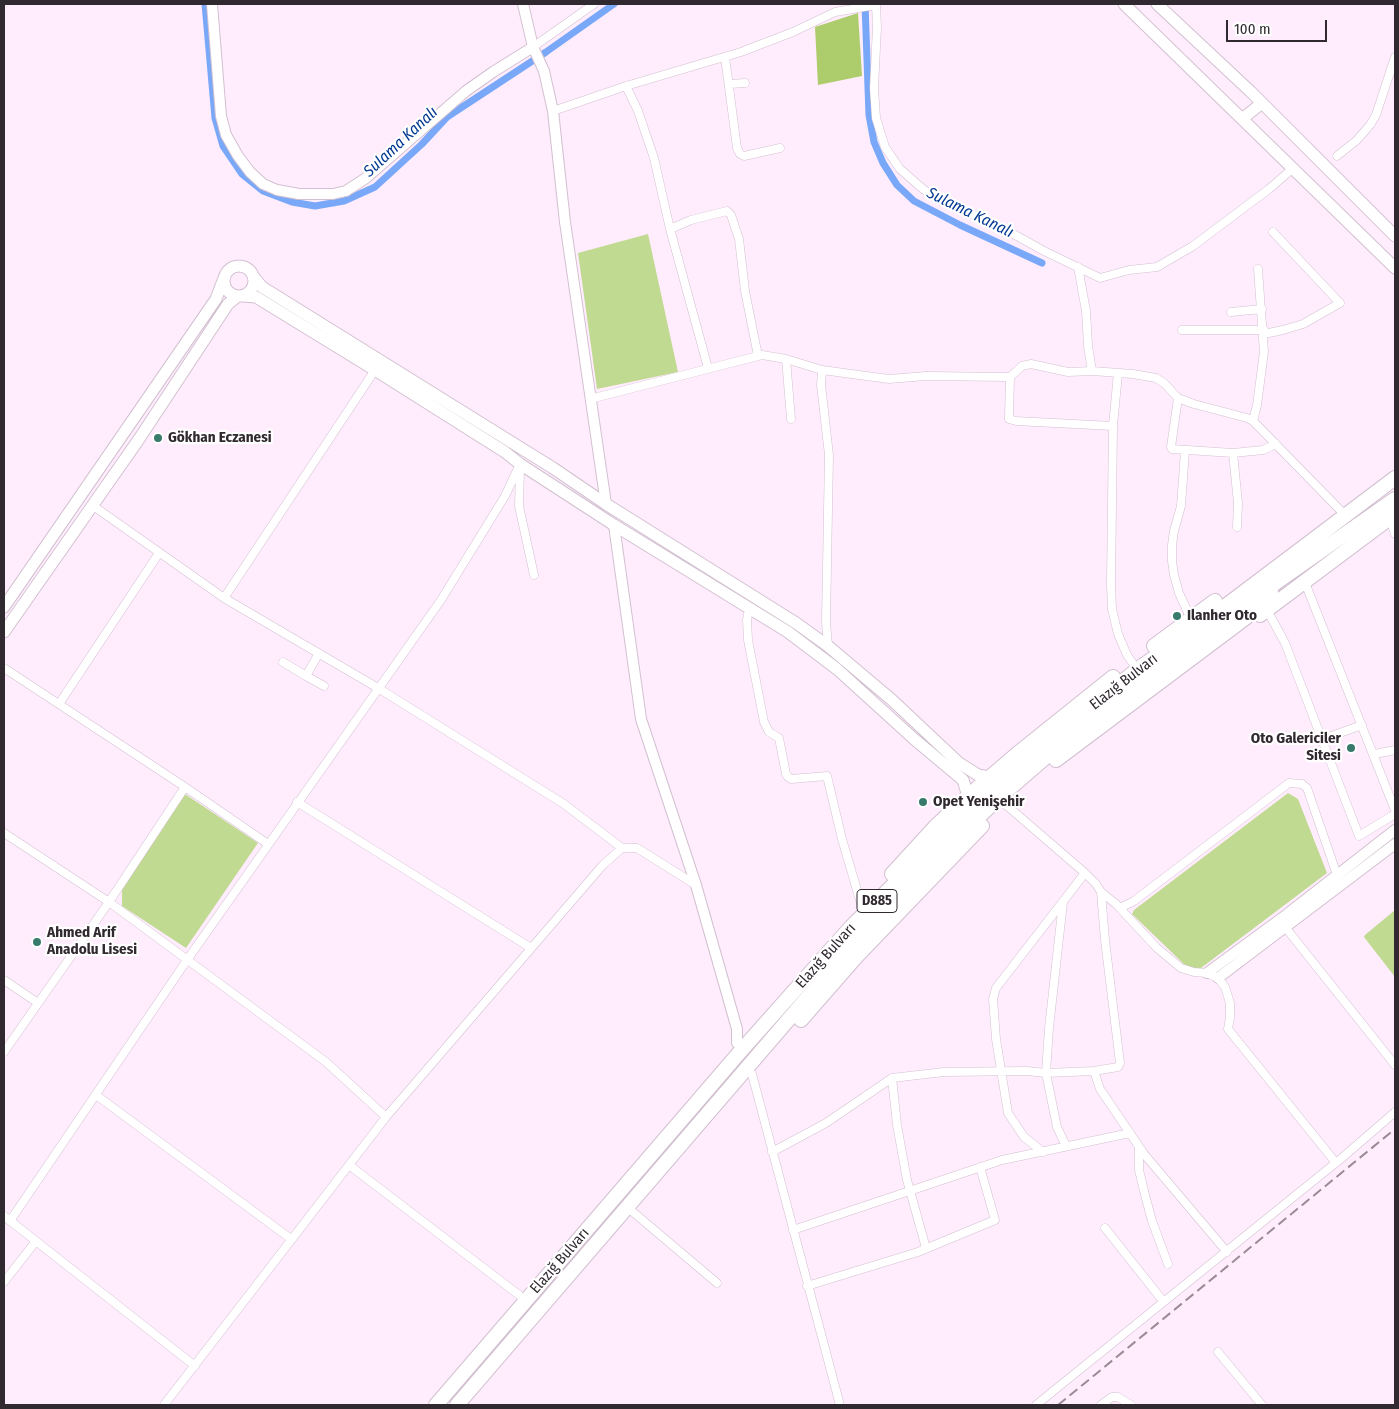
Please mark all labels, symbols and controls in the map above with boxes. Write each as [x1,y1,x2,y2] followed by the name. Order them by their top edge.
[1229,10,1330,42] scale bar
[1234,20,1271,38] text: 100 m
[360,103,442,181] water label: Sulama Kanalı
[923,184,1017,242] water label: Sulama Kanalı
[168,429,272,447] place label: Gökhan Eczanesi
[152,432,164,444] marker: Gökhan Eczanesi
[1187,607,1257,625] place label: Ilanher Oto
[1171,610,1183,622] marker: Ilanher Oto
[1086,650,1162,714] street label: Elazığ Bulvarı
[1251,730,1341,765] place label: Oto Galericiler Sitesi
[1345,742,1357,754] marker: Oto Galericiler Sitesi
[933,793,1024,811] place label: Opet Yenişehir
[917,796,929,808] marker: Opet Yenişehir
[857,889,897,912] road number: D885
[792,920,860,992] street label: Elazığ Bulvarı
[47,924,137,959] place label: Ahmed Arif Anadolu Lisesi
[31,936,43,948] marker: Ahmed Arif Anadolu Lisesi
[527,1224,593,1298] street label: Elazığ Bulvarı

